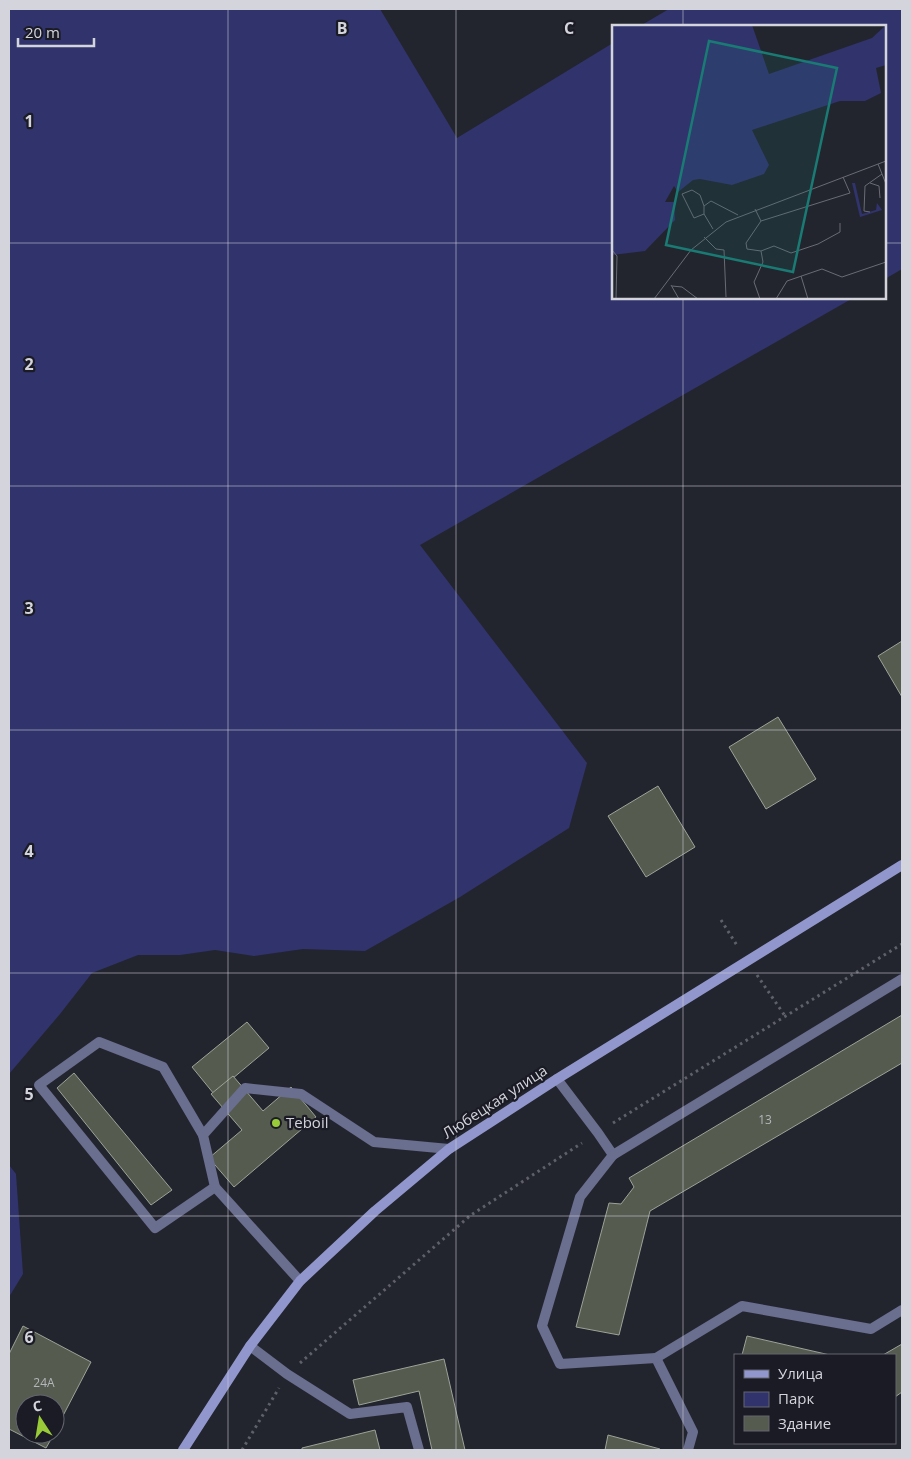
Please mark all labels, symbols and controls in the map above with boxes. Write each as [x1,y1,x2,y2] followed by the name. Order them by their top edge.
[18,15,94,47] scale bar
[337,17,347,39] text: B
[564,17,574,39] text: C
[25,22,60,42] text: 20 m
[612,25,886,299] inset map
[24,110,34,132] text: 1
[24,353,34,375] text: 2
[24,597,34,619] text: 3
[24,840,34,862] text: 4
[438,1060,551,1143] street label: Любецкая улица
[24,1083,34,1105] text: 5
[758,1111,772,1128] house number: 13
[286,1112,328,1132] place label: Teboil
[270,1117,282,1129] marker: Teboil
[24,1326,34,1348] text: 6
[734,1354,896,1444] legend
[778,1363,823,1383] text: Улица
[33,1374,55,1391] house number: 24А
[778,1388,814,1408] text: Парк
[15,1394,65,1444] north arrow
[31,1396,44,1416] text: С
[778,1413,831,1433] text: Здание

